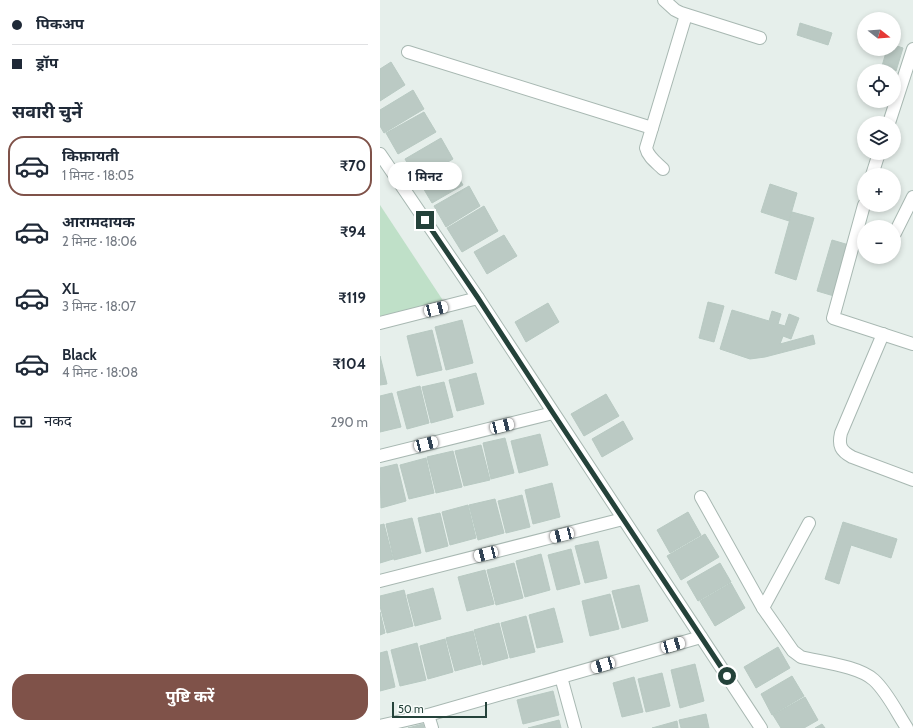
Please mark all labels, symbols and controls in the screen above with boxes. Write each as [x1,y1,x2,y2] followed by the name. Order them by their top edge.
[857,12,901,56] north arrow
[857,12,901,264] map controls
[36,15,84,33] text: पिकअप
[36,54,58,72] text: ड्रॉप
[857,64,901,108] button: locate
[12,101,82,123] text: सवारी चुनें
[857,116,901,160] button: layers
[62,147,119,165] text: किफ़ायती
[14,148,50,184] icon: car
[340,157,366,175] text: ₹70
[388,162,462,190] callout: 1 मिनट
[62,167,134,183] text: 1 मिनट · 18:05
[407,168,443,184] text: 1 मिनट
[857,168,901,212] button: +
[416,211,434,229] route end
[62,213,135,231] text: आरामदायक
[14,214,50,250] icon: car
[857,220,901,264] button: −
[340,223,366,241] text: ₹94
[62,233,137,249] text: 2 मिनट · 18:06
[14,280,50,316] icon: car
[62,280,79,298] text: XL
[338,289,366,307] text: ₹119
[62,298,136,314] text: 3 मिनट · 18:07
[423,300,449,318] car
[14,346,50,382] icon: car
[62,346,97,364] text: Black
[332,355,366,373] text: ₹104
[62,364,138,380] text: 4 मिनट · 18:08
[12,411,34,433] icon: cash
[44,412,72,430] text: नकद
[330,414,368,430] text: 290 m
[489,417,515,435] car
[413,435,439,453] car
[549,526,575,544] car
[473,545,499,563] car
[660,636,686,654] car
[590,656,616,674] car
[718,667,736,685] route start
[12,674,368,720] button: पुष्टि करें
[392,700,487,719] scale bar
[398,702,424,716] text: 50 m

